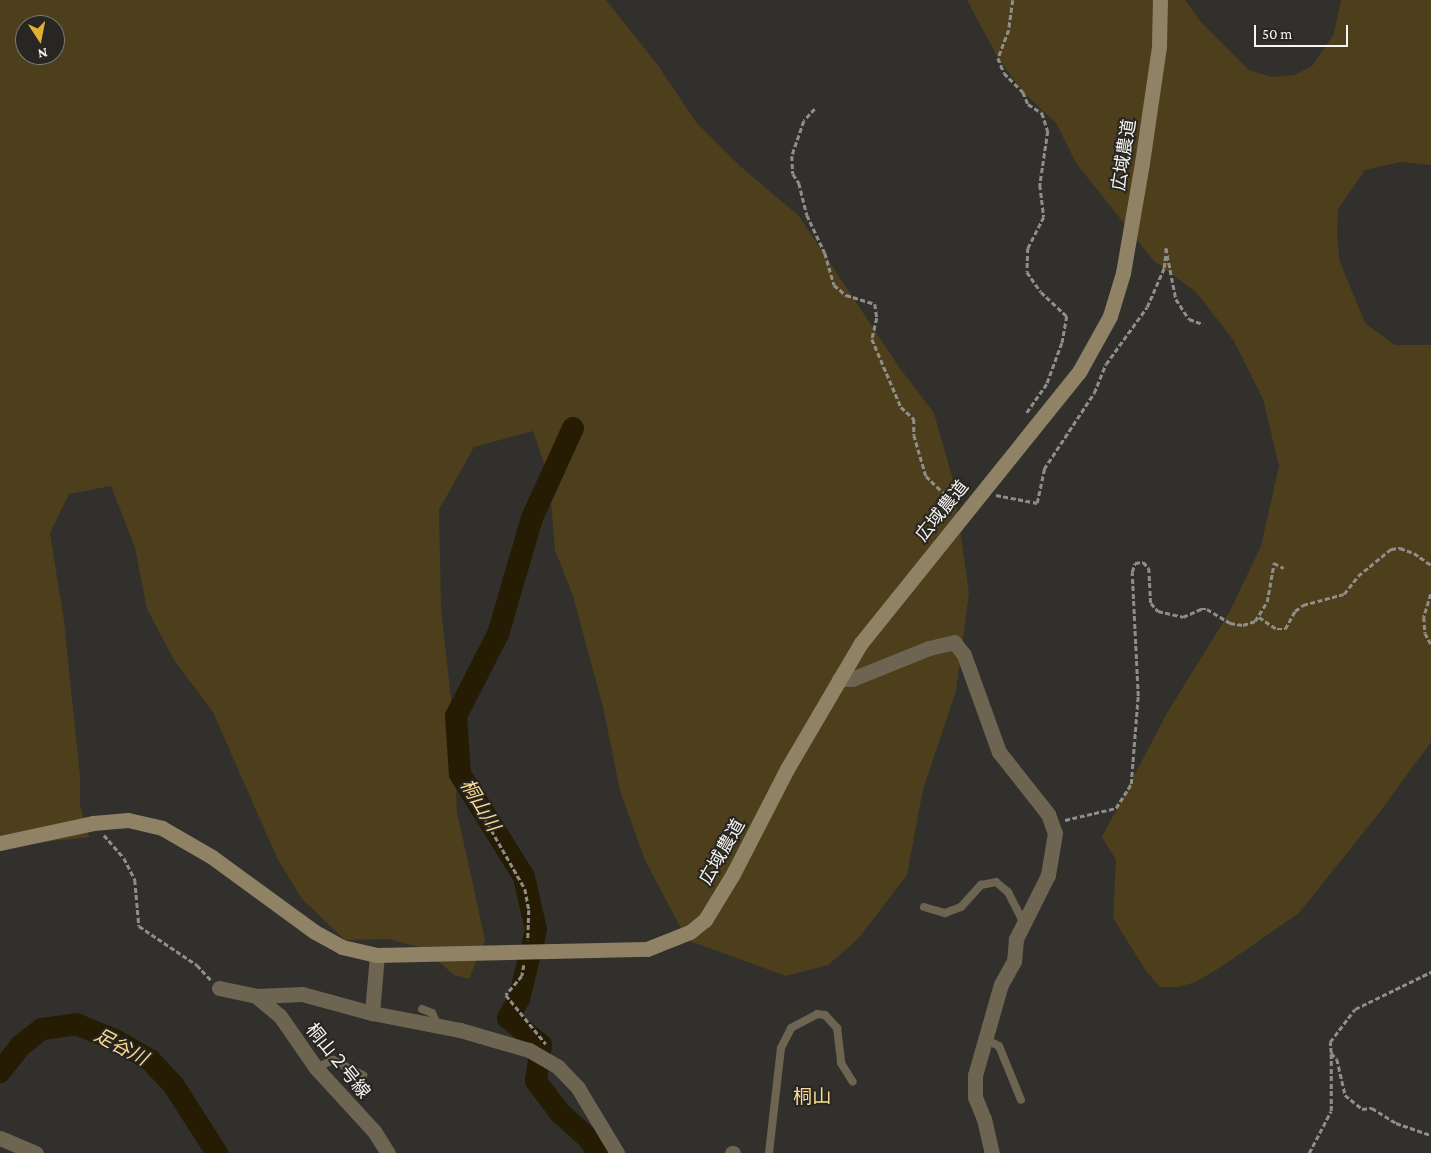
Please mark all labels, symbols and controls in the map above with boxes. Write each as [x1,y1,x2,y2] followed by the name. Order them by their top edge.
[15,15,65,65] north arrow
[1256,15,1350,47] scale bar
[1262,26,1292,42] text: 50 m
[36,45,49,63] text: N
[1108,118,1140,192] street label: 広域農道
[911,476,973,546] street label: 広域農道
[456,775,504,835] water label: 桐山川
[695,815,749,889] street label: 広域農道
[301,1019,375,1103] street label: 桐山２号線
[90,1024,152,1070] water label: 足谷川
[793,1086,831,1108] district label: 桐山

